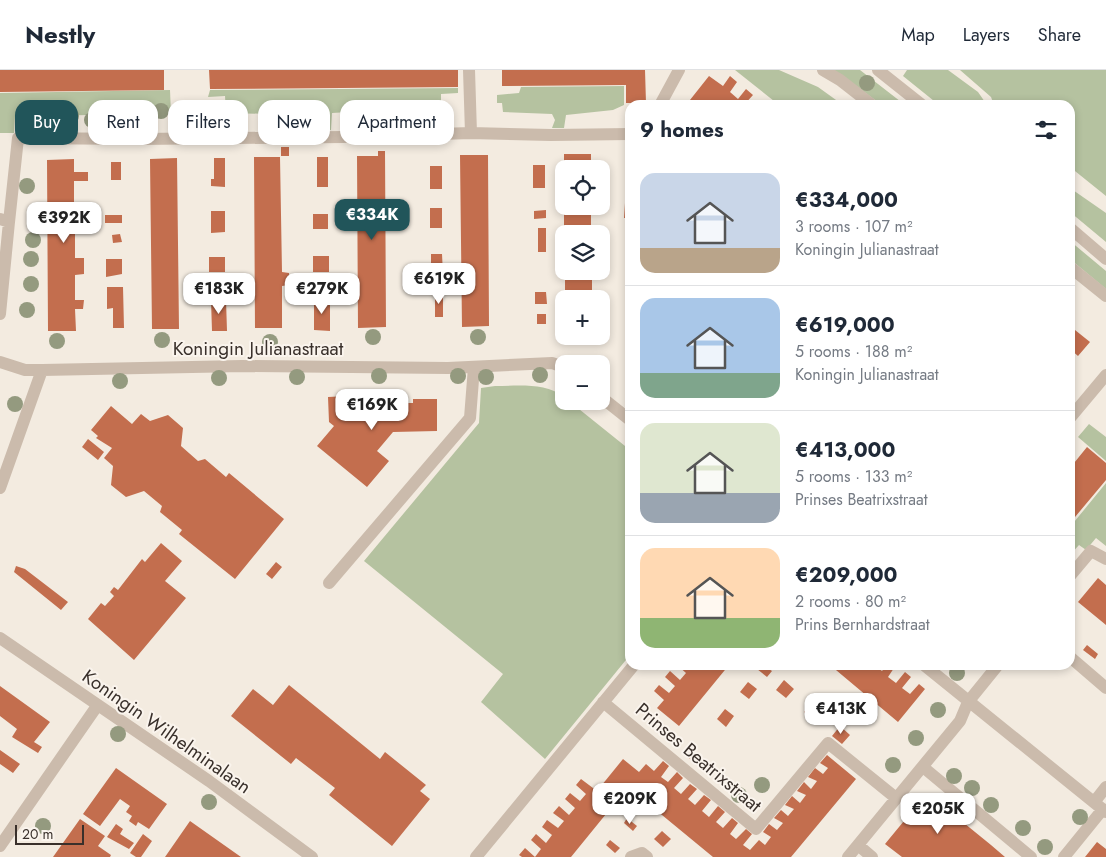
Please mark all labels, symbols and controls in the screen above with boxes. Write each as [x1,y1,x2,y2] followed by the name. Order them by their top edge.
[25,17,95,52] text: Nestly
[901,22,935,48] text: Map
[963,22,1010,48] text: Layers
[1038,22,1081,48] text: Share
[15,100,78,145] chip: Buy
[88,100,158,145] chip: Rent
[168,100,248,145] chip: Filters
[258,100,330,145] chip: New
[340,100,454,145] chip: Apartment
[640,115,724,145] text: 9 homes
[1032,116,1060,144] icon: filters
[555,160,610,410] map controls
[555,160,610,215] button: locate
[795,185,898,215] text: €334,000
[680,193,740,253] icon: home
[337,198,407,241] pin: €334K
[29,202,99,244] pin: €392K
[346,203,398,226] text: €334K
[38,206,90,229] text: €392K
[795,215,913,238] text: 3 rooms · 107 m²
[555,225,610,280] button: layers
[795,238,939,261] text: Koningin Julianastraat
[404,262,474,305] pin: €619K
[413,267,465,290] text: €619K
[184,272,254,315] pin: €183K
[287,272,357,315] pin: €279K
[194,277,244,300] text: €183K
[296,277,348,300] text: €279K
[555,290,610,345] button: +
[795,310,895,340] text: €619,000
[680,318,740,378] icon: home
[173,335,344,362] street label: Koningin Julianastraat
[795,340,912,363] text: 5 rooms · 188 m²
[555,355,610,410] button: −
[795,363,939,386] text: Koningin Julianastraat
[337,388,407,431] pin: €169K
[346,393,398,416] text: €169K
[795,435,895,465] text: €413,000
[680,443,740,503] icon: home
[795,465,912,488] text: 5 rooms · 133 m²
[795,488,928,511] text: Prinses Beatrixstraat
[795,560,898,590] text: €209,000
[680,568,740,628] icon: home
[795,590,906,613] text: 2 rooms · 80 m²
[795,613,930,636] text: Prins Bernhardstraat
[77,663,257,800] street label: Koningin Wilhelminalaan
[806,692,876,735] pin: €413K
[630,696,768,819] street label: Prinses Beatrixstraat
[816,697,866,720] text: €413K
[595,782,665,825] pin: €209K
[603,787,657,810] text: €209K
[903,792,973,835] pin: €205K
[911,797,965,820] text: €205K
[15,822,84,845] scale bar
[22,824,54,844] text: 20 m

